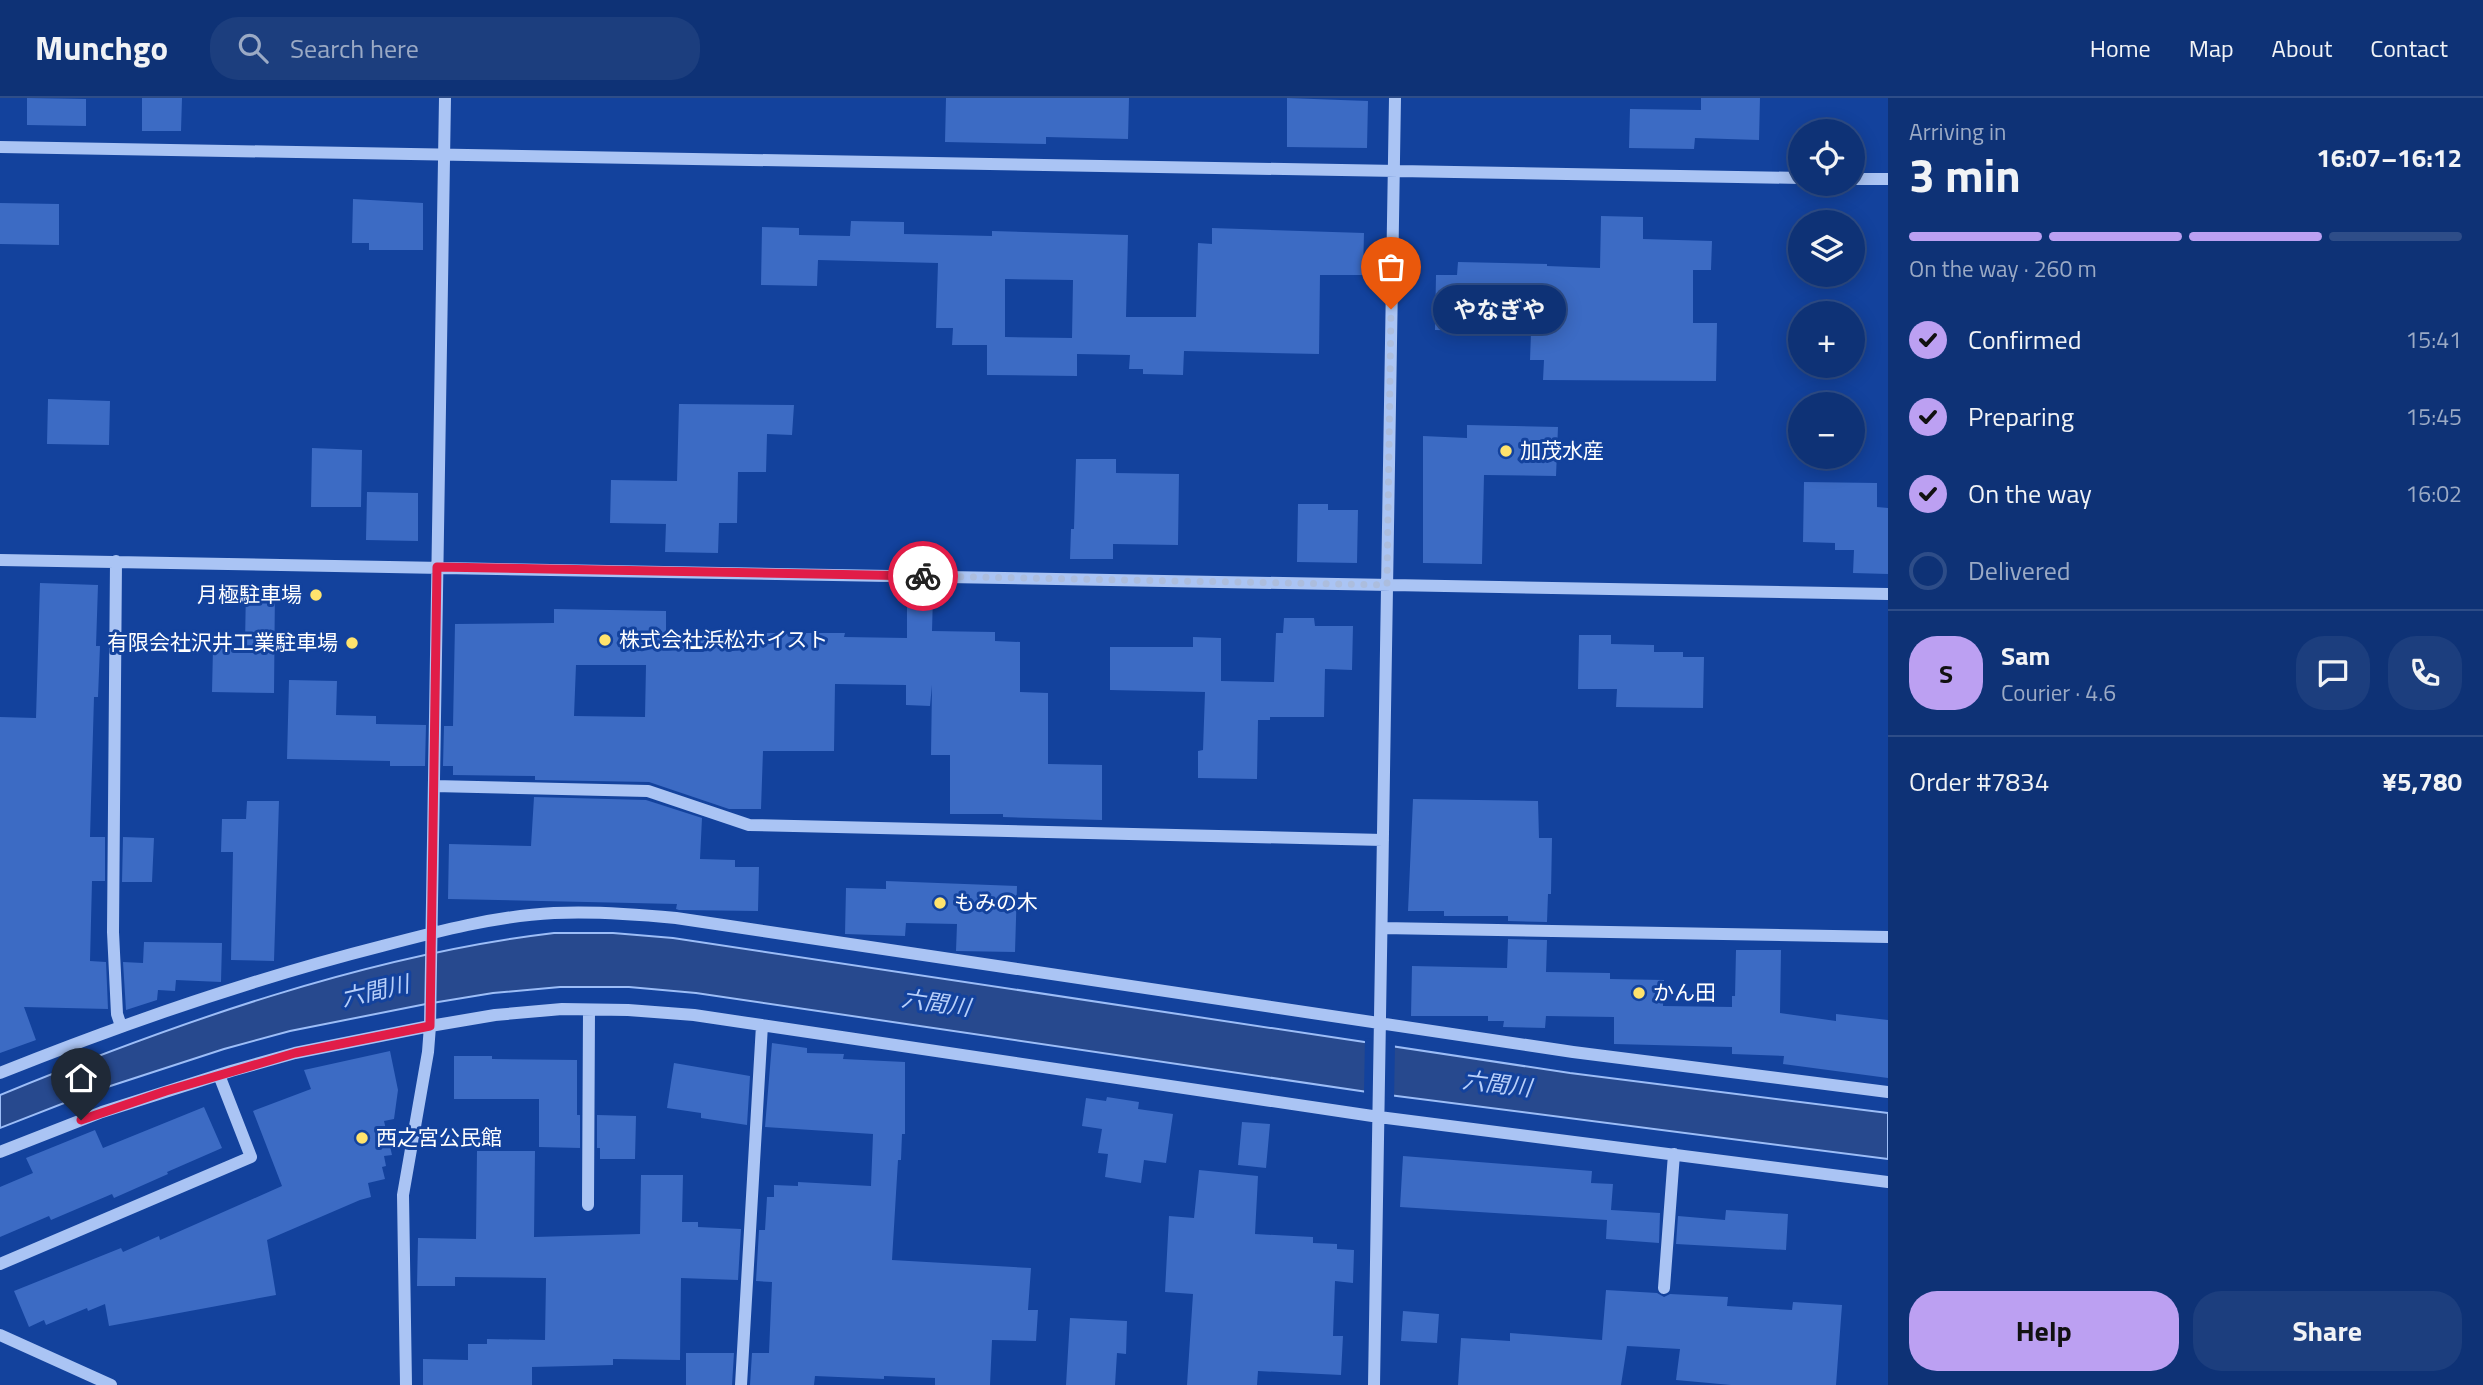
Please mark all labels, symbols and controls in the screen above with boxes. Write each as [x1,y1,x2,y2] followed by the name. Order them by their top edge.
[210,17,700,80] search box
[35,23,168,73] text: Munchgo
[234,29,272,67] icon: search
[290,29,419,68] text: Search here
[2090,30,2151,66] text: Home
[2189,30,2234,66] text: Map
[2272,30,2332,66] text: About
[2370,30,2448,66] text: Contact
[1909,114,2006,149] text: Arriving in
[1788,119,1865,469] map controls
[1788,119,1865,196] button: locate
[2316,138,2462,177] text: 16:07–16:12
[1909,140,2021,210] text: 3 min
[1788,210,1865,287] button: layers
[1361,237,1421,309] pin
[1372,248,1410,286] icon: bag
[1909,251,2097,286] text: On the way · 260 m
[1433,284,1566,333] callout: やなぎや
[1454,292,1546,327] text: やなぎや
[1788,301,1865,378] button: +
[1968,320,2082,359] text: Confirmed
[1909,321,1947,359] icon: check
[2405,322,2462,357] text: 15:41
[1788,392,1865,469] button: −
[1968,397,2074,436] text: Preparing
[1909,398,1947,436] icon: check
[2405,399,2462,434] text: 15:45
[1520,434,1604,466] place label: 加茂水産
[1498,443,1514,459] marker: 加茂水産
[1968,474,2092,513] text: On the way
[1909,475,1947,513] icon: check
[2405,476,2462,511] text: 16:02
[888,541,958,611] courier
[1968,551,2071,590] text: Delivered
[904,557,942,595] icon: bike
[197,578,302,610] place label: 月極駐車場
[308,587,324,603] marker: 月極駐車場
[619,623,828,655] place label: 株式会社浜松ホイスト
[107,626,338,658] place label: 有限会社沢井工業駐車場
[597,632,613,648] marker: 株式会社浜松ホイスト
[344,635,360,651] marker: 有限会社沢井工業駐車場
[2001,636,2050,675] text: Sam
[2296,636,2370,710] button: chat
[2388,636,2462,710] button: phone
[1939,654,1953,693] text: S
[2001,675,2116,710] text: Courier · 4.6
[1909,762,2049,801] text: Order #7834
[2382,762,2462,801] text: ¥5,780
[954,886,1038,918] place label: もみの木
[932,895,948,911] marker: もみの木
[337,965,415,1015] water label: 六間川
[1653,976,1716,1008] place label: かん田
[899,980,976,1025] water label: 六間川
[1631,985,1647,1001] marker: かん田
[51,1048,111,1120] pin
[62,1059,100,1097] icon: home
[1461,1062,1536,1105] water label: 六間川
[376,1121,502,1153] place label: 西之宮公民館
[354,1130,370,1146] marker: 西之宮公民館
[1909,1291,2179,1371] button: Help
[2193,1291,2462,1371] button: Share

